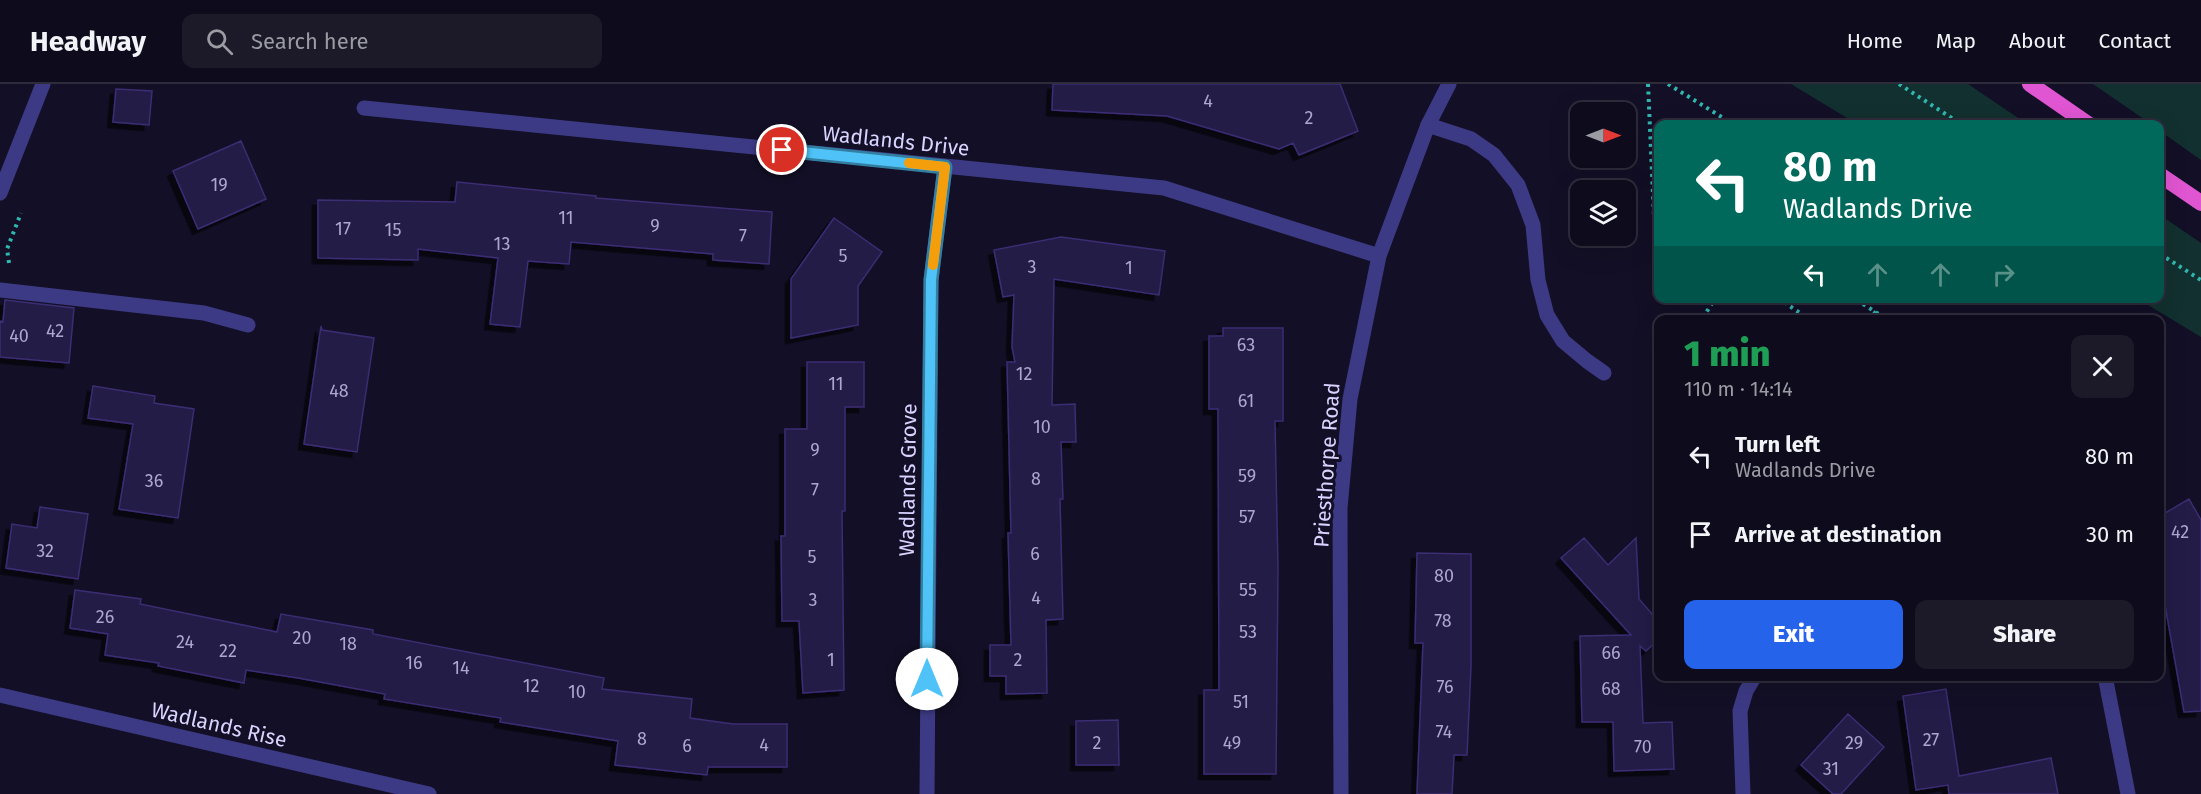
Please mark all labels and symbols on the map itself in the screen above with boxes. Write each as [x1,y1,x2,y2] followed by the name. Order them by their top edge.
[1203,90,1213,112] house number: 4
[1570,102,1636,168] north arrow
[1305,107,1314,129] house number: 2
[821,120,971,162] street label: Wadlands Drive
[756,124,807,175] pin
[210,174,228,196] house number: 19
[558,207,574,229] house number: 11
[650,215,660,237] house number: 9
[335,218,351,240] house number: 17
[385,219,401,241] house number: 15
[739,225,747,247] house number: 7
[494,233,510,255] house number: 13
[838,245,848,267] house number: 5
[1028,256,1036,278] house number: 3
[1125,257,1133,279] house number: 1
[46,320,64,342] house number: 42
[9,325,29,347] house number: 40
[1237,334,1255,356] house number: 63
[1016,363,1032,385] house number: 12
[828,373,844,395] house number: 11
[329,380,349,402] house number: 48
[1308,382,1346,548] street label: Priesthorpe Road
[1238,390,1254,412] house number: 61
[894,403,922,557] street label: Wadlands Grove
[1033,416,1051,438] house number: 10
[810,439,820,461] house number: 9
[1238,465,1256,487] house number: 59
[1031,468,1041,490] house number: 8
[145,470,163,492] house number: 36
[811,479,819,501] house number: 7
[1239,506,1255,528] house number: 57
[2171,521,2189,543] house number: 42
[36,540,54,562] house number: 32
[1030,543,1040,565] house number: 6
[807,546,817,568] house number: 5
[1434,565,1454,587] house number: 80
[1239,579,1257,601] house number: 55
[1031,587,1041,609] house number: 4
[809,589,817,611] house number: 3
[96,606,114,628] house number: 26
[1434,610,1452,632] house number: 78
[1239,621,1257,643] house number: 53
[293,627,311,649] house number: 20
[176,631,194,653] house number: 24
[339,633,357,655] house number: 18
[219,640,237,662] house number: 22
[1601,642,1621,664] house number: 66
[895,647,959,711] position arrow
[827,649,835,671] house number: 1
[1014,649,1023,671] house number: 2
[405,652,423,674] house number: 16
[452,657,470,679] house number: 14
[523,675,539,697] house number: 12
[1436,676,1454,698] house number: 76
[1601,678,1621,700] house number: 68
[568,681,586,703] house number: 10
[1233,691,1249,713] house number: 51
[149,697,289,753] street label: Wadlands Rise
[1436,721,1453,743] house number: 74
[637,728,647,750] house number: 8
[1923,729,1939,751] house number: 27
[1093,732,1102,754] house number: 2
[1223,732,1241,754] house number: 49
[1845,732,1863,754] house number: 29
[759,734,769,756] house number: 4
[682,735,692,757] house number: 6
[1634,736,1652,758] house number: 70
[1823,758,1839,780] house number: 31

